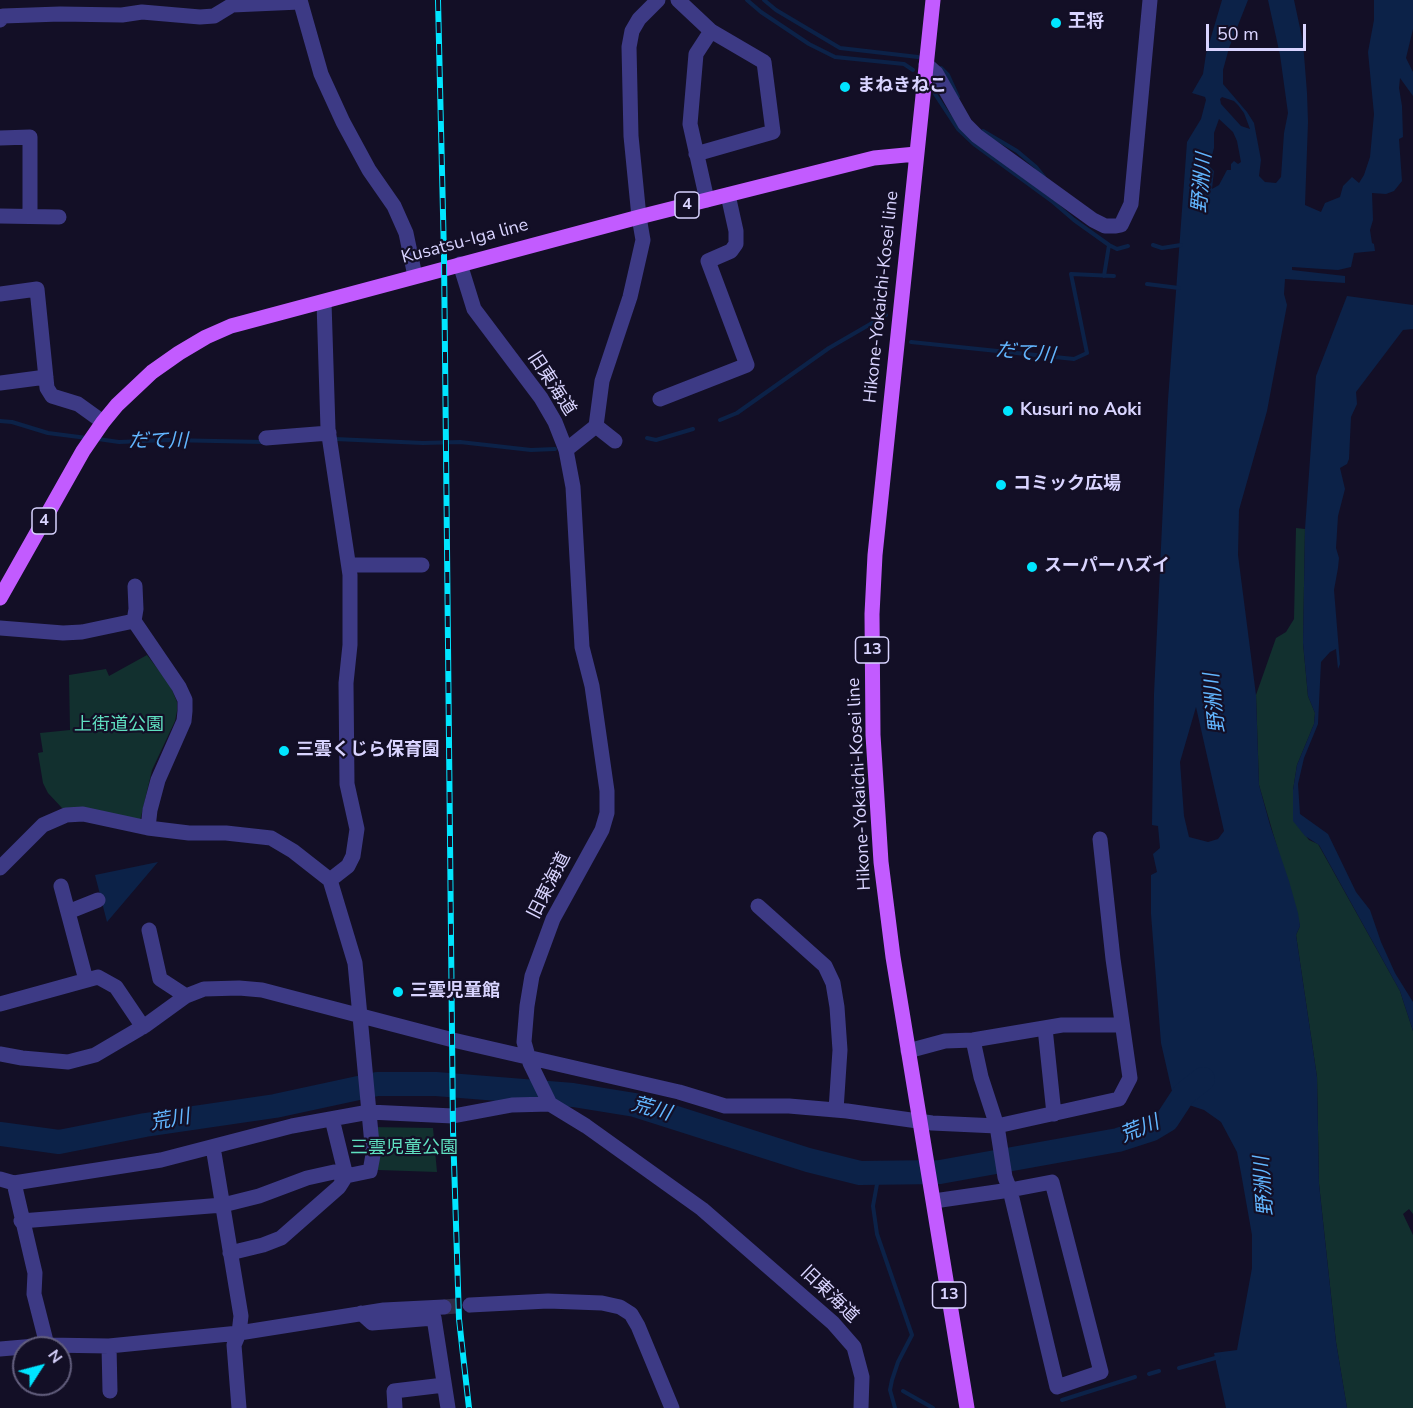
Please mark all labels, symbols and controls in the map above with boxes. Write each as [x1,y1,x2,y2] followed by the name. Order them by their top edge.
[1068,12,1104,34] place label: 王将
[1209,12,1310,50] scale bar
[1049,16,1063,30] marker: 王将
[1217,22,1259,46] text: 50 m
[857,76,947,98] place label: まねきねこ
[838,80,852,94] marker: まねきねこ
[1188,152,1218,214] water label: 野洲川
[860,190,904,404] street label: Hikone-Yokaichi-Kosei line
[675,192,699,218] road number: 4
[399,215,531,269] street label: Kusatsu-Iga line
[994,339,1056,369] water label: だて川
[522,348,580,420] street label: 旧東海道
[1020,400,1142,422] place label: Kusuri no Aoki
[1001,404,1015,418] marker: Kusuri no Aoki
[128,430,188,454] water label: だて川
[1013,474,1121,496] place label: コミック広場
[994,478,1008,492] marker: コミック広場
[32,508,56,534] road number: 4
[1044,556,1170,578] place label: スーパーハズイ
[1025,560,1039,574] marker: スーパーハズイ
[856,637,888,663] road number: 13
[1201,672,1231,734] water label: 野洲川
[844,677,876,891] street label: Hikone-Yokaichi-Kosei line
[74,715,164,737] park label: 上街道公園
[296,740,440,762] place label: 三雲くじら保育園
[277,744,291,758] marker: 三雲くじら保育園
[524,849,576,923] street label: 旧東海道
[410,981,500,1003] place label: 三雲児童館
[391,985,405,999] marker: 三雲児童館
[629,1093,673,1127] water label: 荒川
[148,1106,192,1136] water label: 荒川
[1117,1111,1163,1149] water label: 荒川
[350,1138,458,1160] park label: 三雲児童公園
[1251,1155,1279,1217] water label: 野洲川
[796,1262,862,1328] street label: 旧東海道
[932,1282,966,1308] road number: 13
[12,1336,72,1396] north arrow
[43,1345,67,1368] text: N

